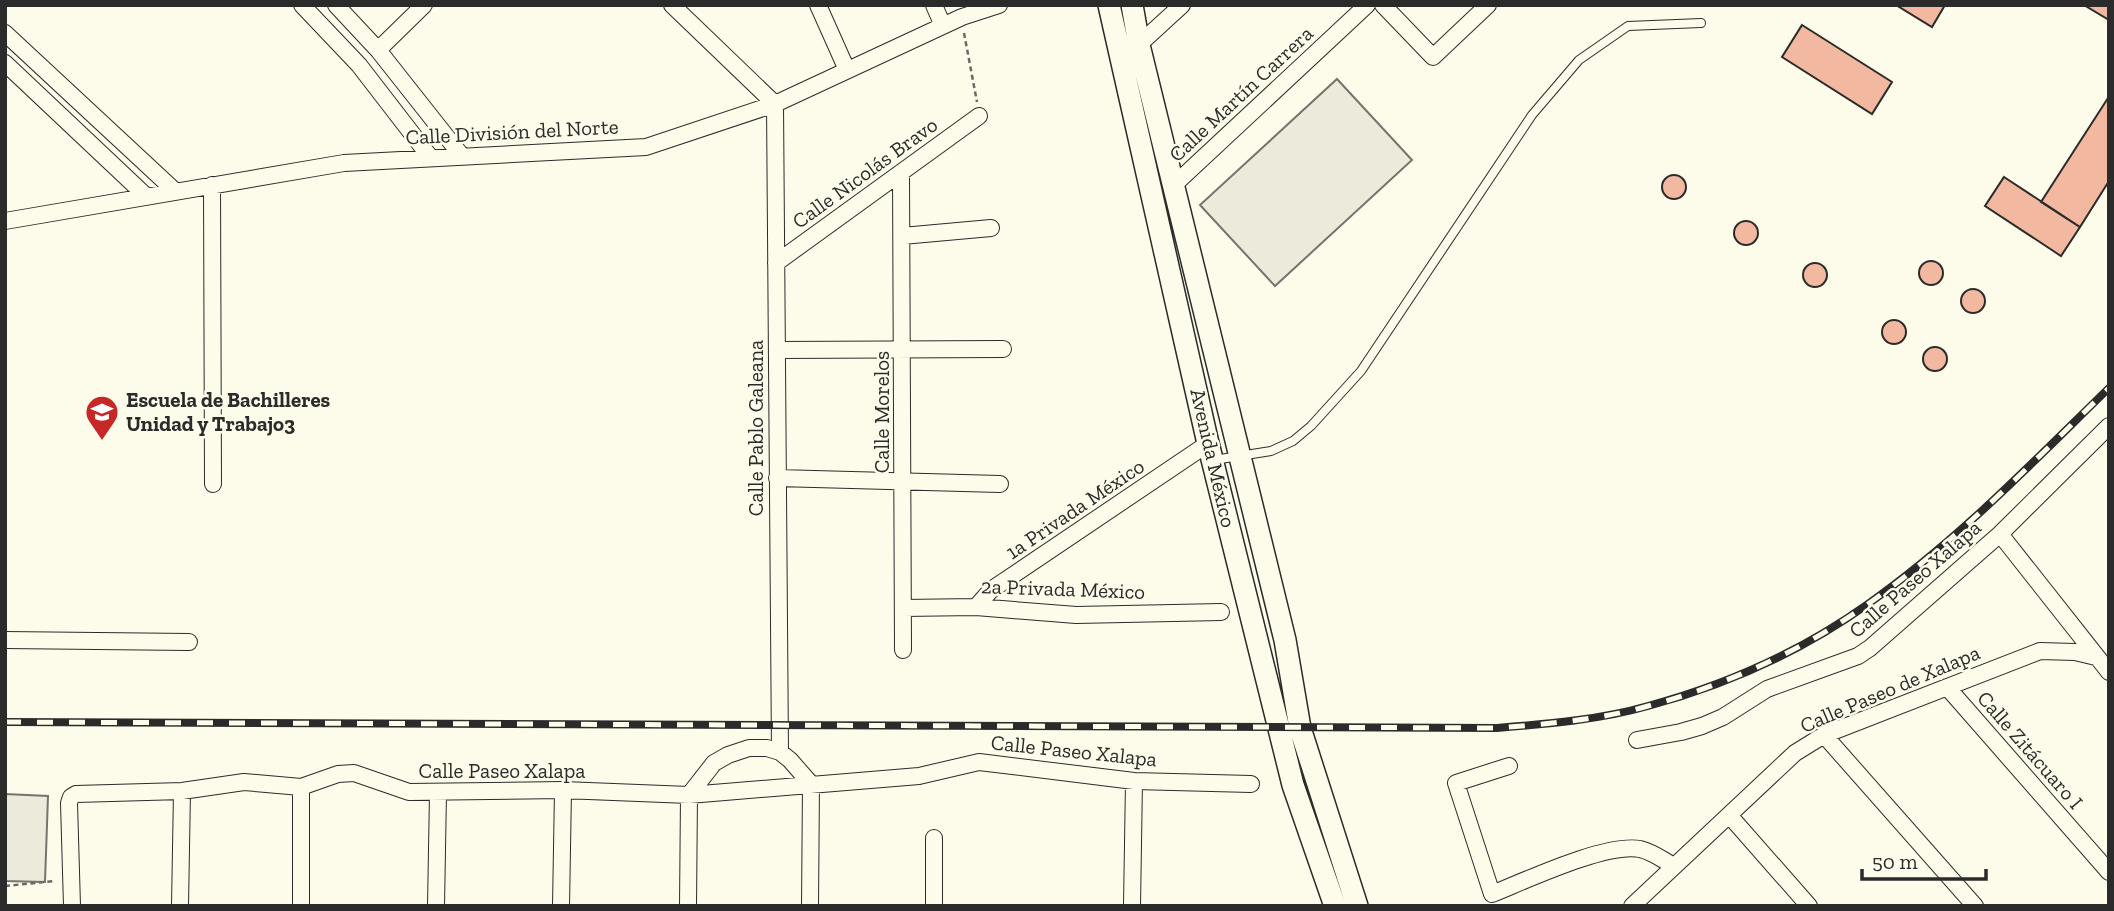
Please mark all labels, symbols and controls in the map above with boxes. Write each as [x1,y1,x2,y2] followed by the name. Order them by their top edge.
[1164,21,1318,167] street label: Calle Martín Carrera
[787,112,942,234] street label: Calle Nicolás Bravo
[405,113,619,150] street label: Calle División del Norte
[743,340,768,516] street label: Calle Pablo Galeana
[869,351,894,473] street label: Calle Morelos
[1185,386,1242,530] street label: Avenida México
[126,387,331,436] place label: Escuela de Bachilleres Unidad y Trabajo3
[83,393,121,442] school or university icon: Escuela de Bachilleres Unidad y Trabajo3
[1001,453,1149,564] street label: 1a Privada México
[1844,514,1986,643] street label: Calle Paseo Xalapa
[980,573,1146,604] street label: 2a Privada México
[1796,639,1983,738] street label: Calle Paseo de Xalapa
[1972,686,2088,814] street label: Calle Zitácuaro I
[990,729,1158,772] street label: Calle Paseo Xalapa
[419,758,585,783] street label: Calle Paseo Xalapa
[1862,838,1986,882] scale bar
[1872,849,1918,874] text: 50 m

